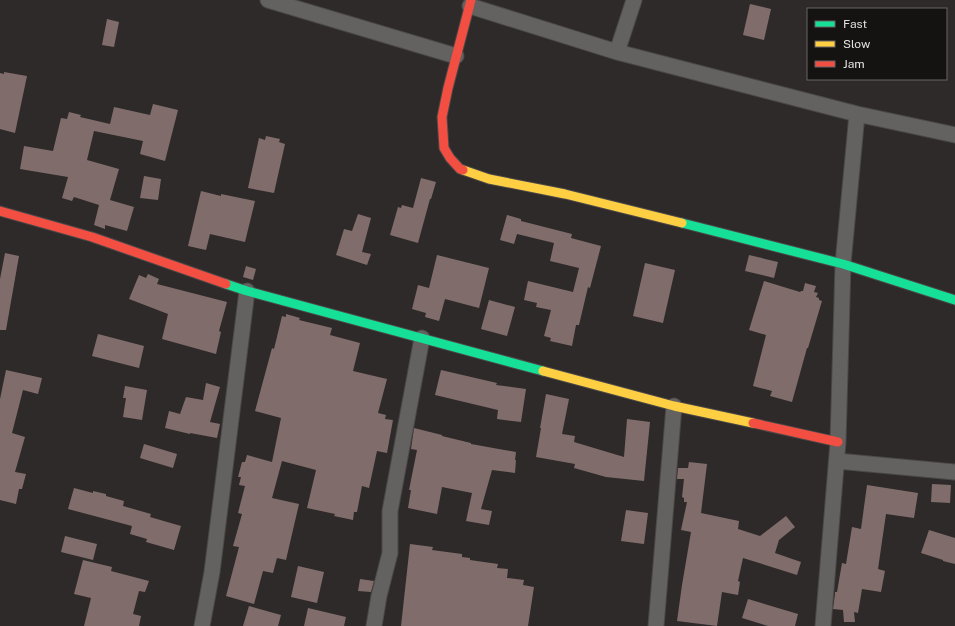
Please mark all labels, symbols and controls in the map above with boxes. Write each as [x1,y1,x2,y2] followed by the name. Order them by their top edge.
[807,8,947,80] legend
[843,17,868,31] text: Fast
[843,37,871,51] text: Slow
[843,57,865,71] text: Jam

